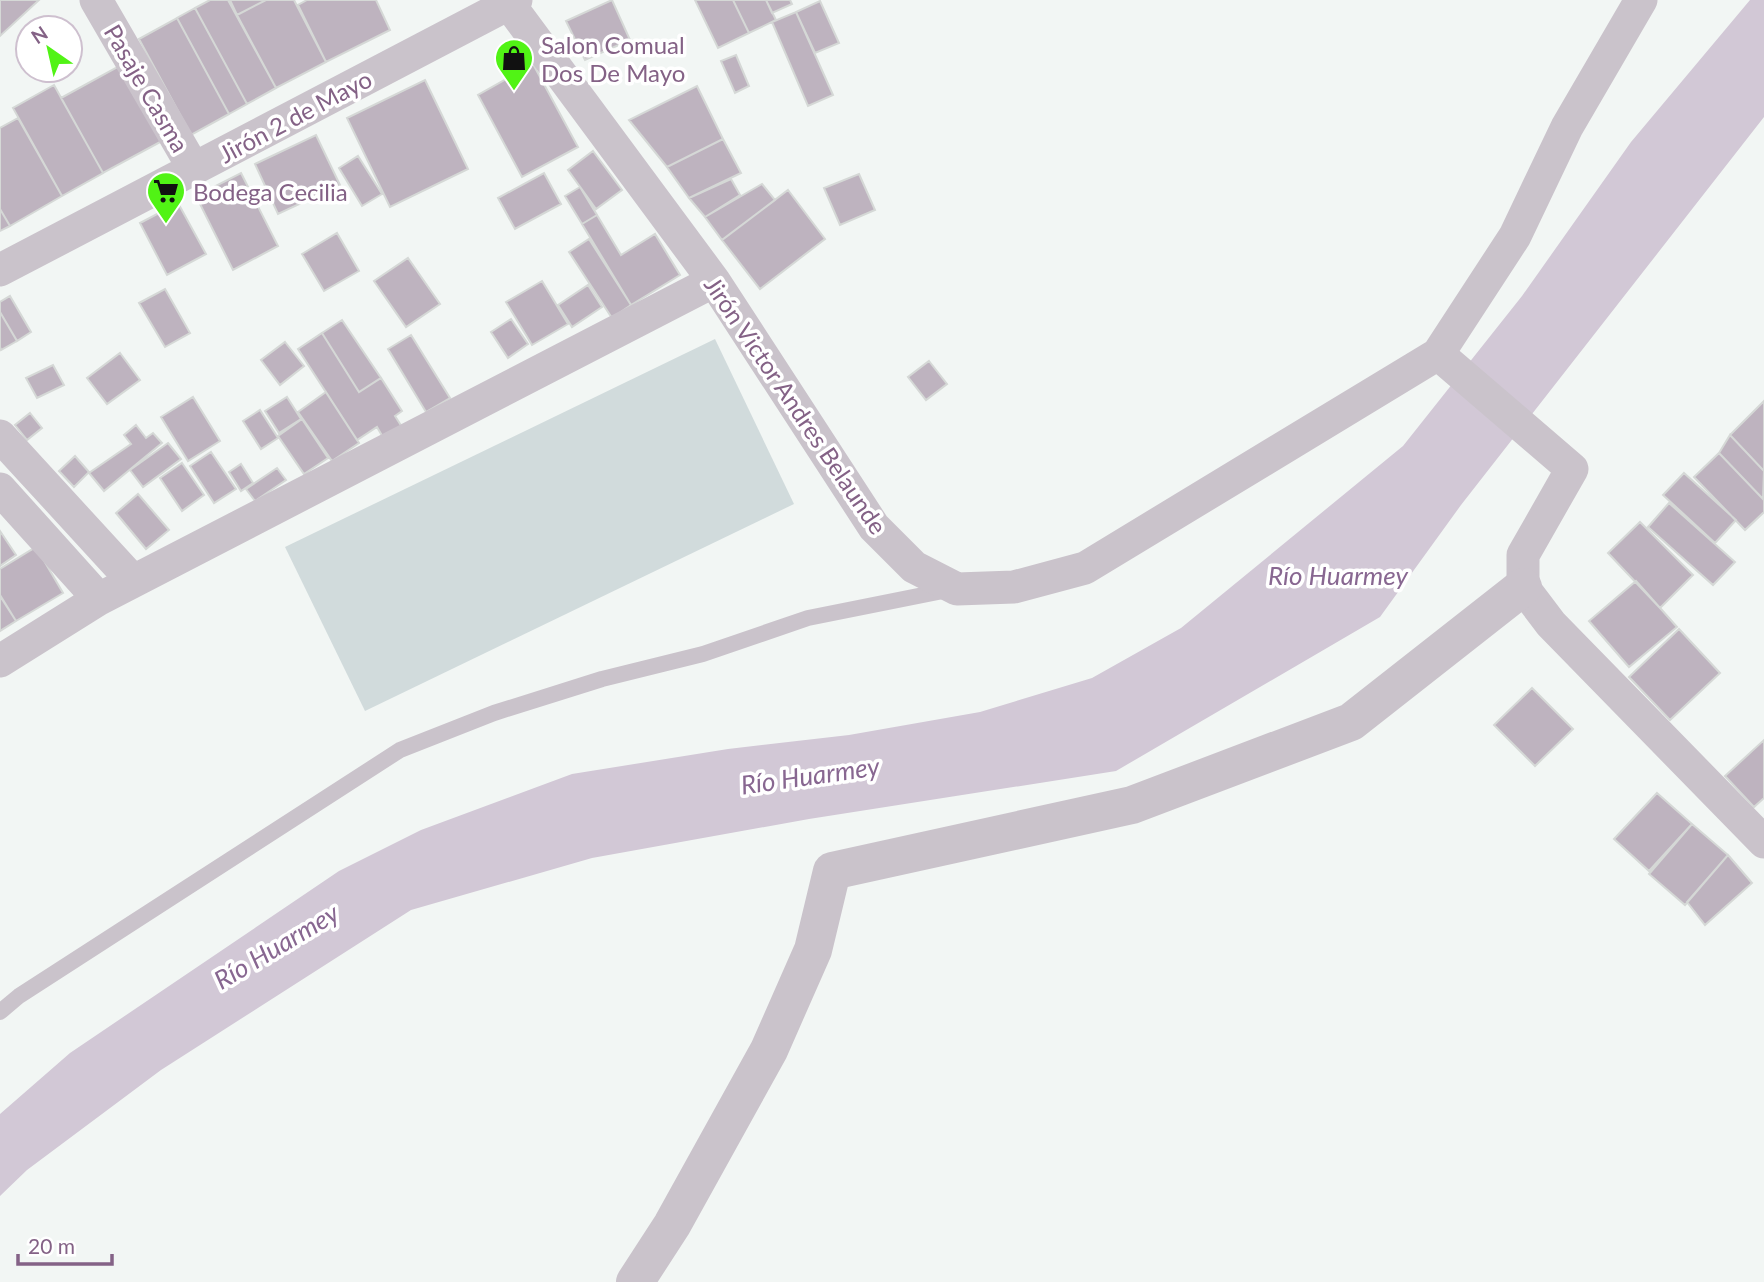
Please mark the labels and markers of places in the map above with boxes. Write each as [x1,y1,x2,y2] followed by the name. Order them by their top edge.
[541,30,685,87] place label: Salon Comual Dos De Mayo
[493,37,535,92] shop icon: Salon Comual Dos De Mayo
[145,170,187,225] supermarket icon: Bodega Cecilia
[193,177,348,206] place label: Bodega Cecilia

